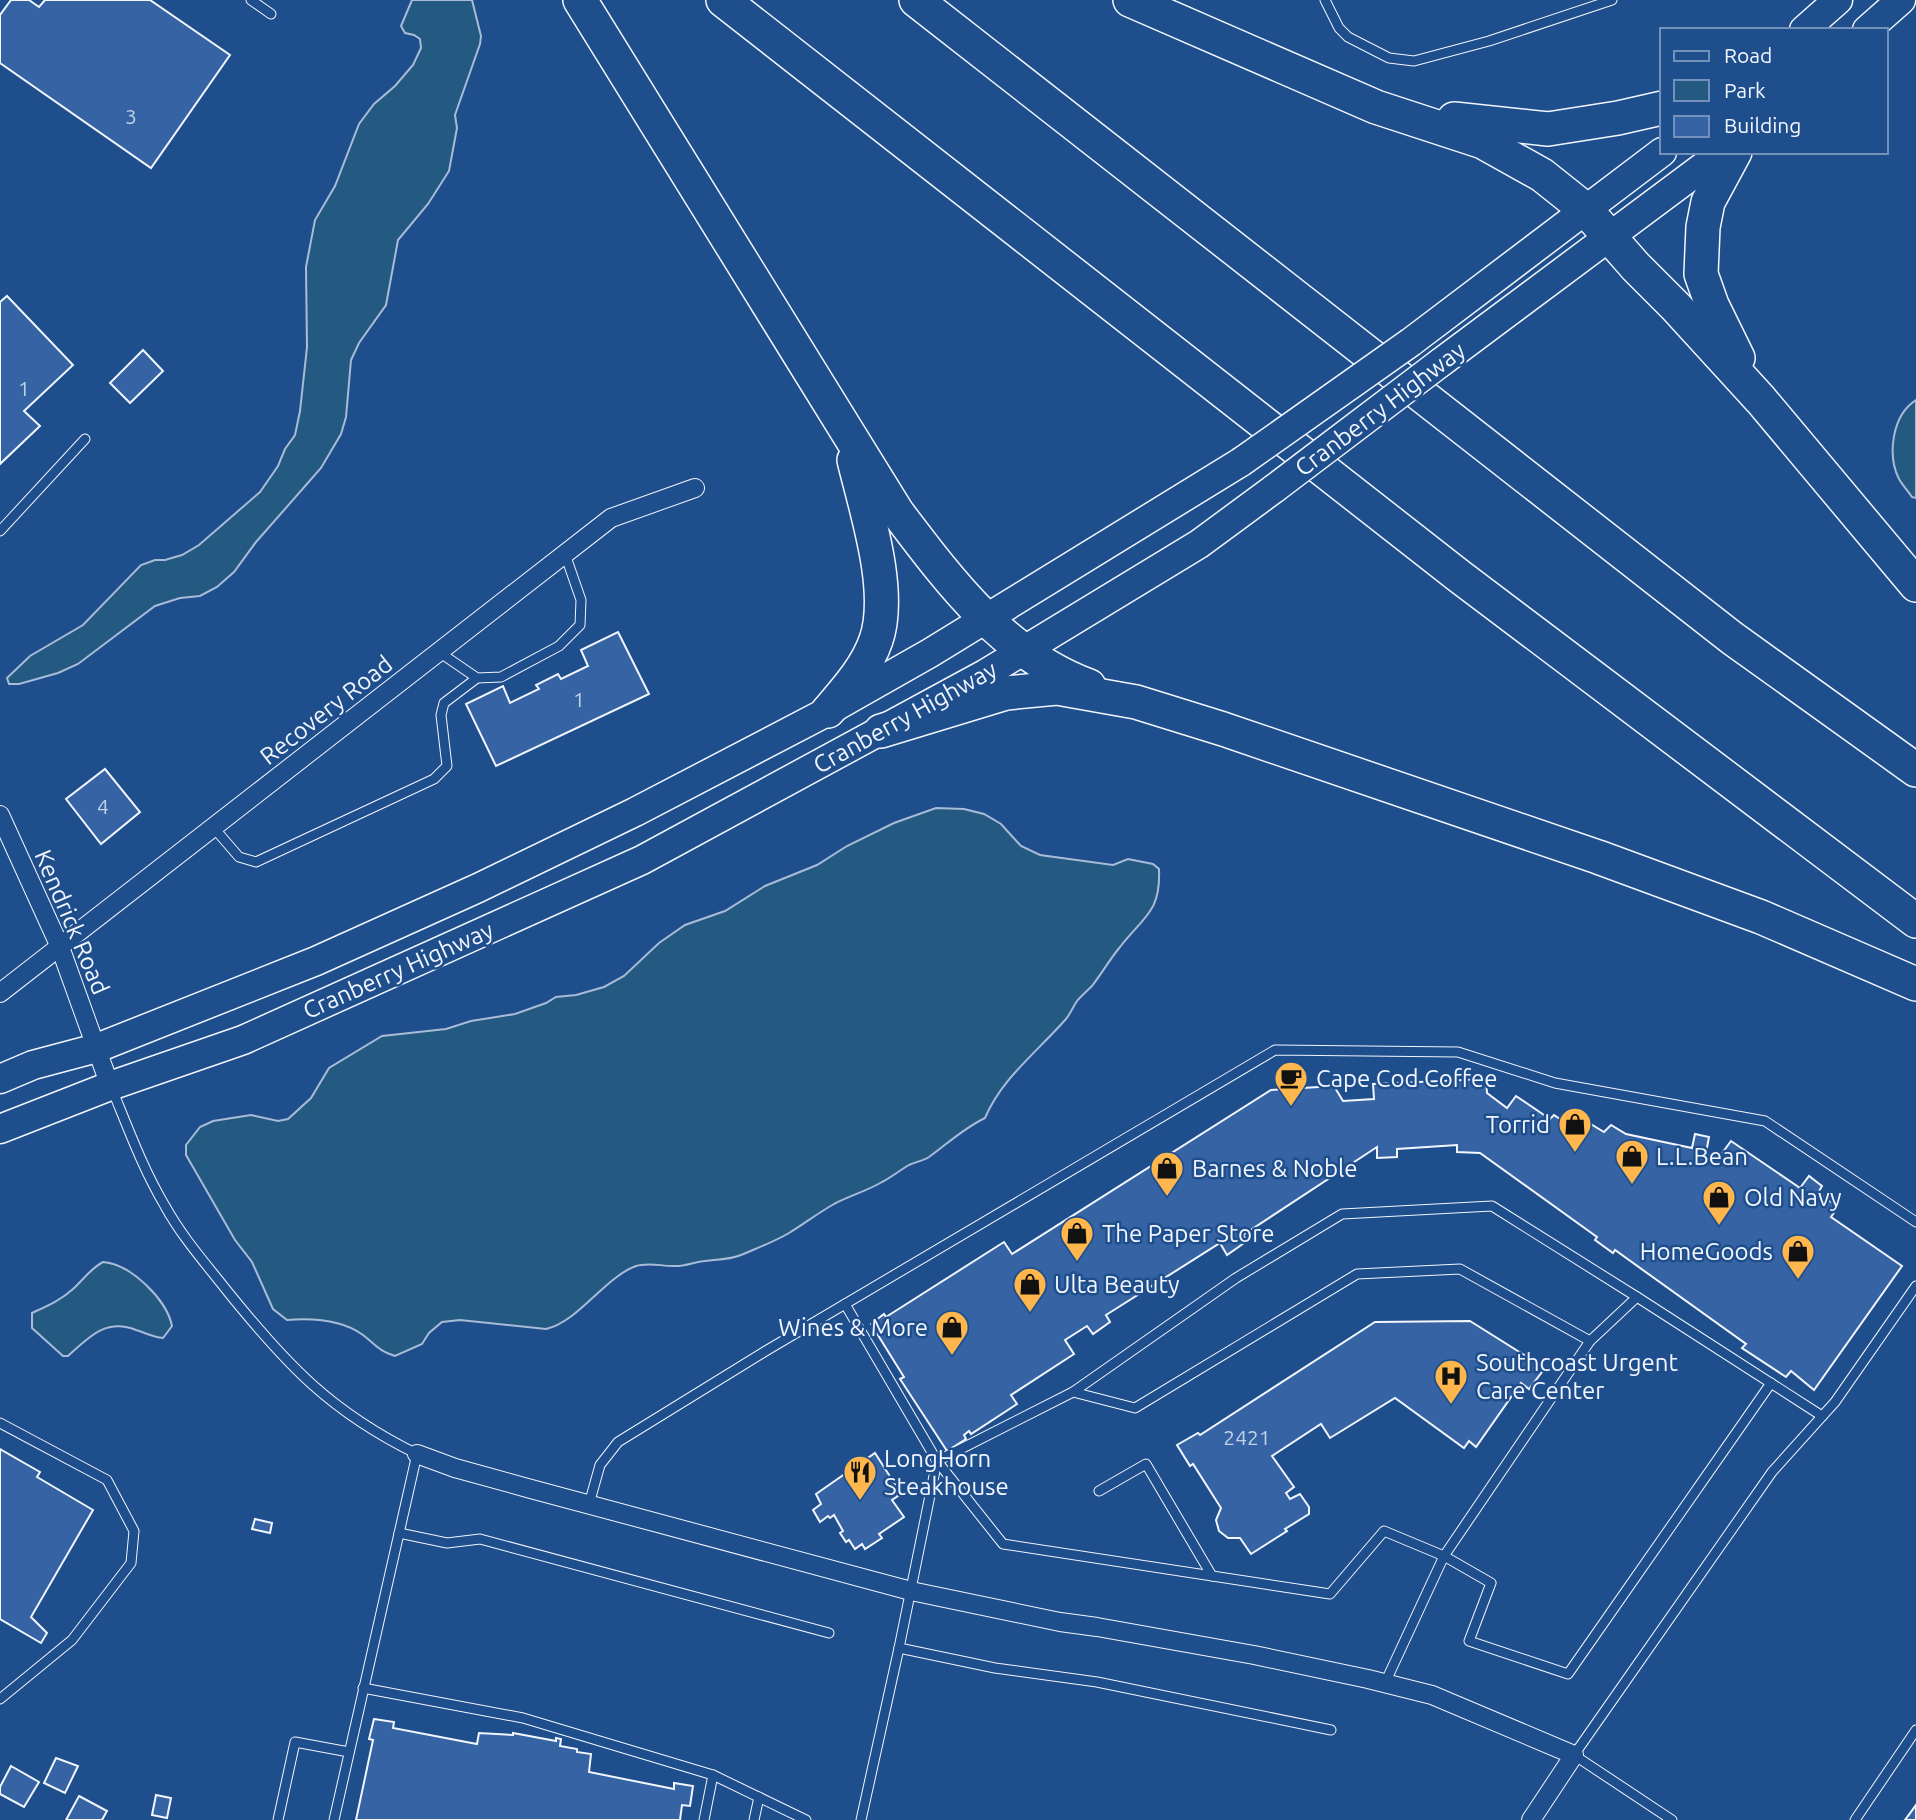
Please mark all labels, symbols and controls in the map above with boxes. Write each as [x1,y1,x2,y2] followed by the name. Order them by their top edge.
[1660,28,1888,154] legend
[1724,43,1772,67] text: Road
[1724,78,1766,102] text: Park
[125,104,137,128] house number: 3
[1724,113,1801,137] text: Building
[1290,336,1470,482] street label: Cranberry Highway
[18,376,30,400] house number: 1
[255,650,397,770] street label: Recovery Road
[809,655,1002,779] street label: Cranberry Highway
[573,687,585,711] house number: 1
[97,794,109,818] house number: 4
[29,846,115,998] street label: Kendrick Road
[299,916,498,1024] street label: Cranberry Highway
[1272,1059,1310,1108] cafe icon: Cape Cod Coffee
[1316,1065,1498,1092] place label: Cape Cod Coffee
[1556,1105,1594,1154] shop icon: Torrid
[1486,1111,1550,1138] place label: Torrid
[1613,1137,1651,1186] shop icon: L.L.Bean
[1656,1143,1748,1170] place label: L.L.Bean
[1148,1149,1186,1198] shop icon: Barnes & Noble
[1192,1155,1357,1182] place label: Barnes & Noble
[1700,1178,1738,1227] shop icon: Old Navy
[1744,1184,1842,1211] place label: Old Navy
[1058,1214,1096,1263] shop icon: The Paper Store
[1102,1220,1274,1247] place label: The Paper Store
[1779,1232,1817,1281] shop icon: HomeGoods
[1640,1238,1773,1265] place label: HomeGoods
[1011,1265,1049,1314] shop icon: Ulta Beauty
[1054,1271,1180,1298] place label: Ulta Beauty
[933,1308,971,1357] shop icon: Wines & More
[778,1314,928,1341] place label: Wines & More
[1476,1349,1678,1404] place label: Southcoast Urgent Care Center
[1432,1357,1470,1406] hospital icon: Southcoast Urgent Care Center
[1223,1425,1271,1449] house number: 2421
[884,1445,1009,1500] place label: LongHorn Steakhouse
[841,1453,879,1502] restaurant icon: LongHorn Steakhouse

